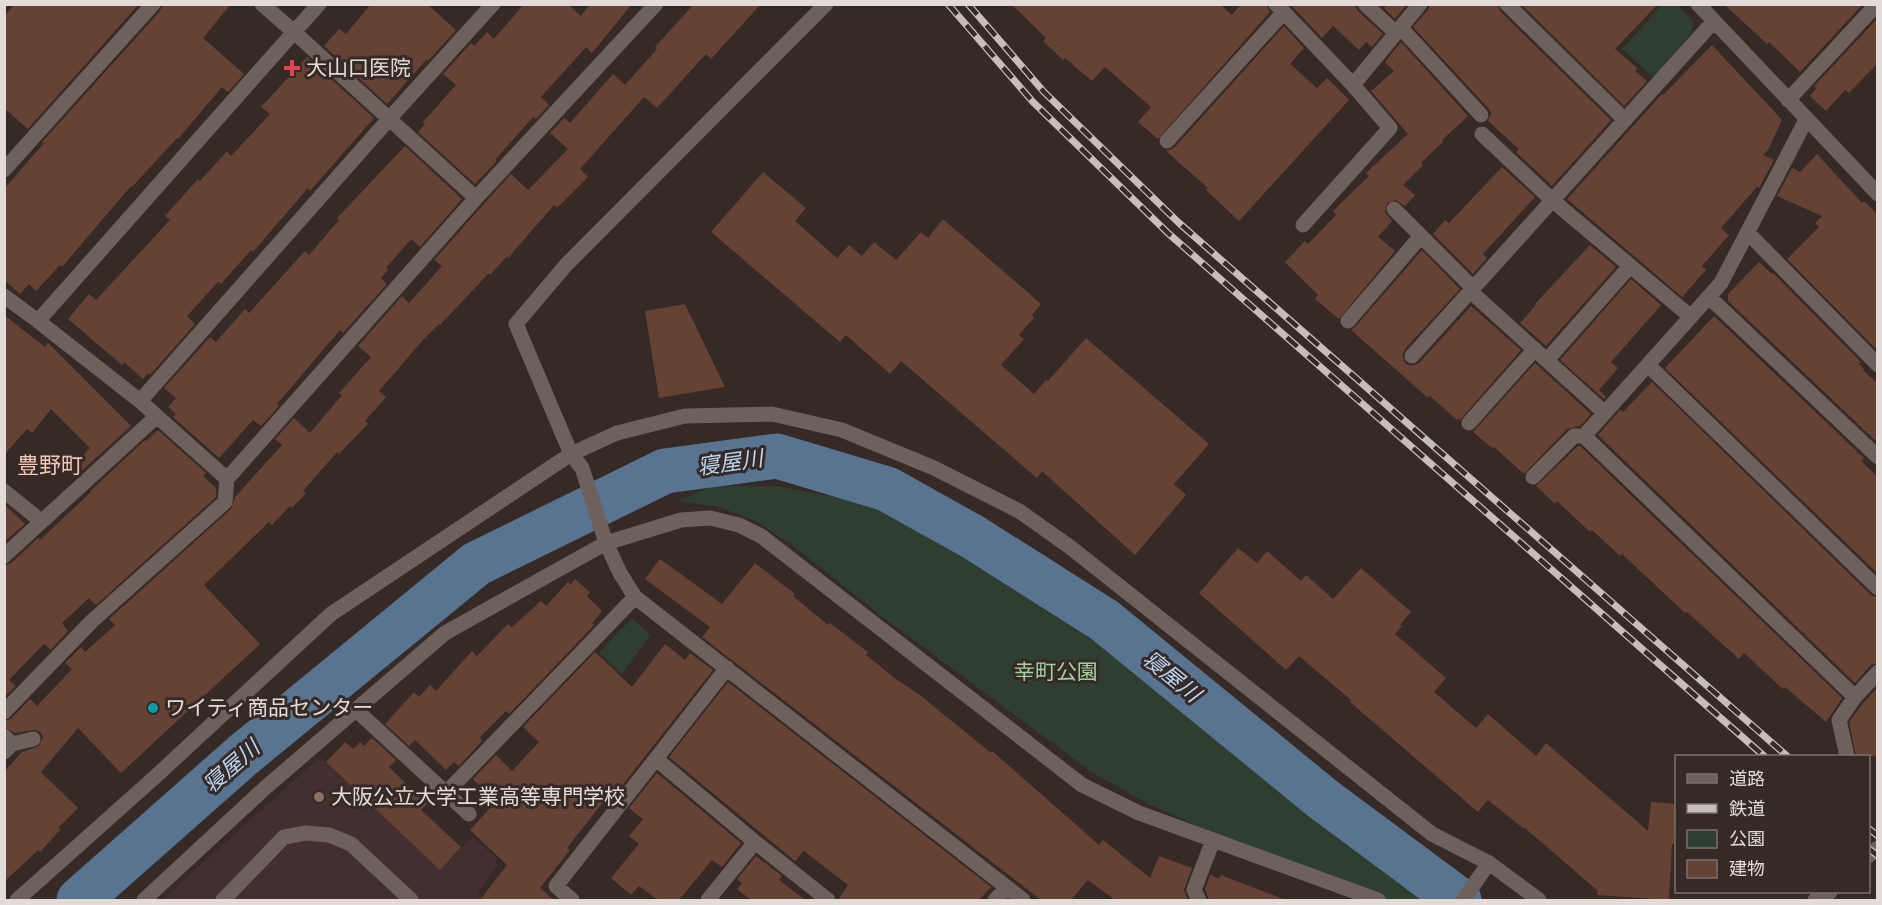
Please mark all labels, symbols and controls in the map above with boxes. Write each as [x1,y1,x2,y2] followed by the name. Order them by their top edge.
[306,57,411,79] place label: 大山口医院
[283,59,301,77] marker: 大山口医院
[696,446,766,478] water label: 寝屋川
[17,454,83,477] district label: 豊野町
[1139,647,1206,707] water label: 寝屋川
[1014,661,1098,683] park label: 幸町公園
[165,697,373,719] place label: ワイティ商品センター
[146,701,160,715] marker: ワイティ商品センター
[199,735,265,797] water label: 寝屋川
[1675,755,1870,893] legend
[1729,769,1765,789] text: 道路
[331,786,625,808] place label: 大阪公立大学工業高等専門学校
[312,790,326,804] marker: 大阪公立大学工業高等専門学校
[1729,799,1765,819] text: 鉄道
[1729,830,1765,849] text: 公園
[1729,859,1765,879] text: 建物

